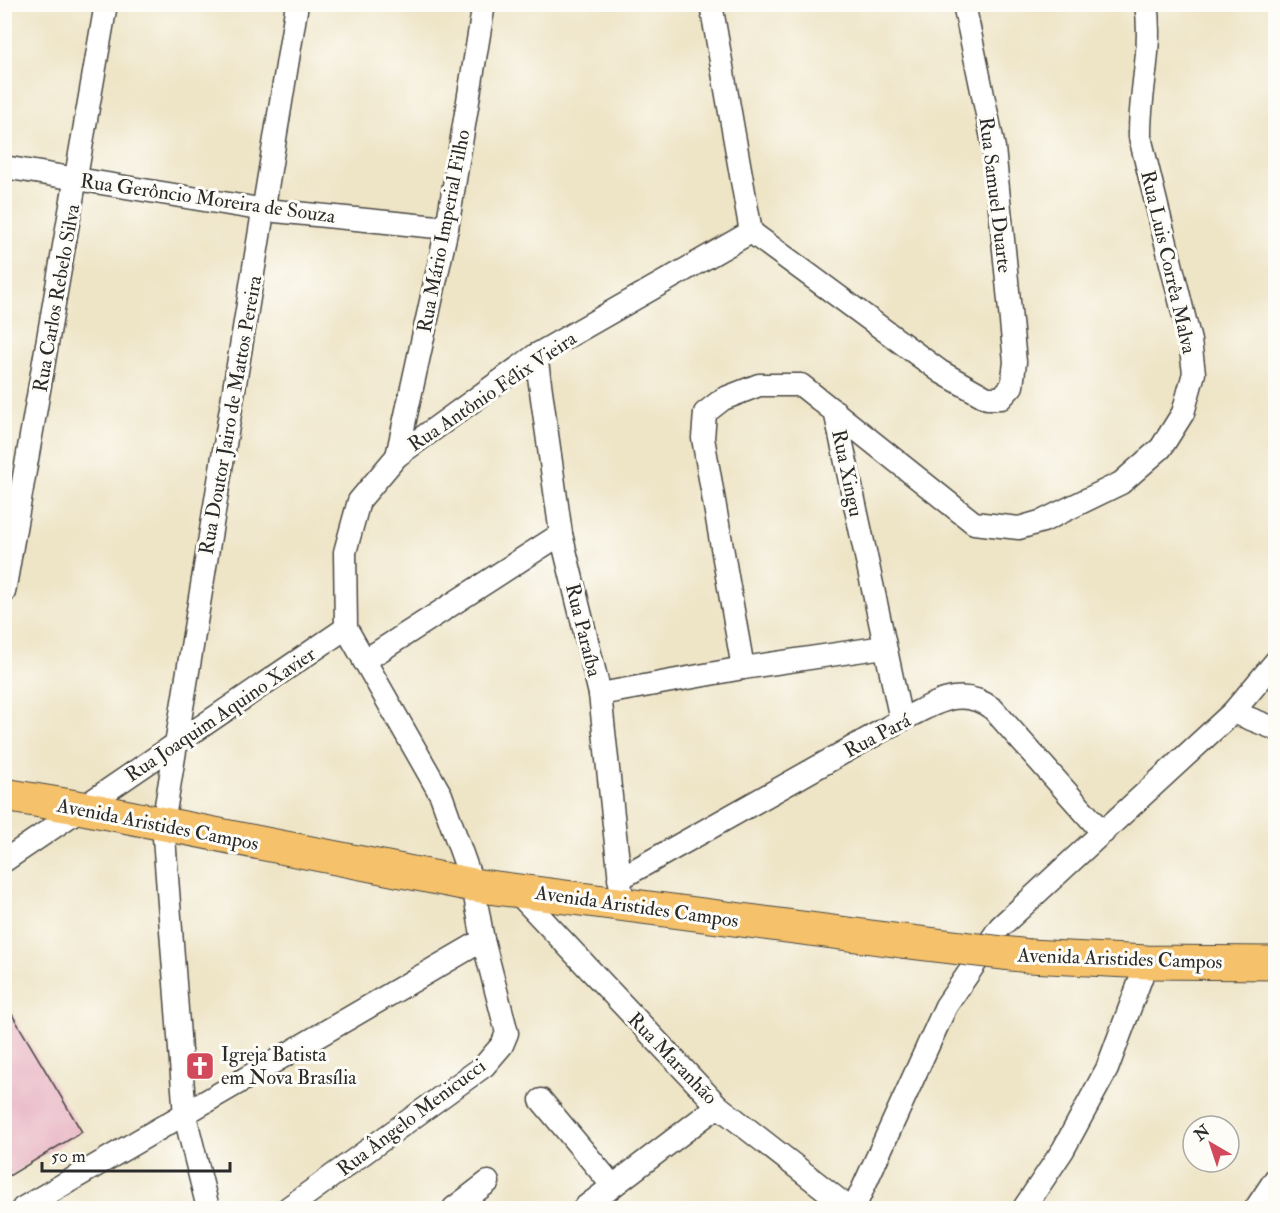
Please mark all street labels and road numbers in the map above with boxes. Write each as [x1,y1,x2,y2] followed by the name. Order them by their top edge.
[974,116,1017,274] street label: Rua Samuel Duarte
[412,128,476,335] street label: Rua Mário Imperial Filho
[79,168,338,229] street label: Rua Gerôncio Moreira de Souza
[1135,168,1202,357] street label: Rua Luis Corrêa Malva
[28,201,85,394] street label: Rua Carlos Rebelo Silva
[194,273,268,557] street label: Rua Doutor Jairo de Mattos Pereira
[403,325,582,457] street label: Rua Antônio Félix Vieira
[826,427,869,519] street label: Rua Xingu
[560,581,607,680] street label: Rua Paraíba
[120,641,321,787] street label: Rua Joaquim Aquino Xavier
[840,707,916,763] street label: Rua Pará
[54,792,261,857] street label: Avenida Aristides Campos
[533,880,740,934] street label: Avenida Aristides Campos
[1016,942,1223,976] street label: Avenida Aristides Campos
[622,1007,723,1110] street label: Rua Maranhão
[332,1053,491,1181] street label: Rua Ângelo Menicucci

